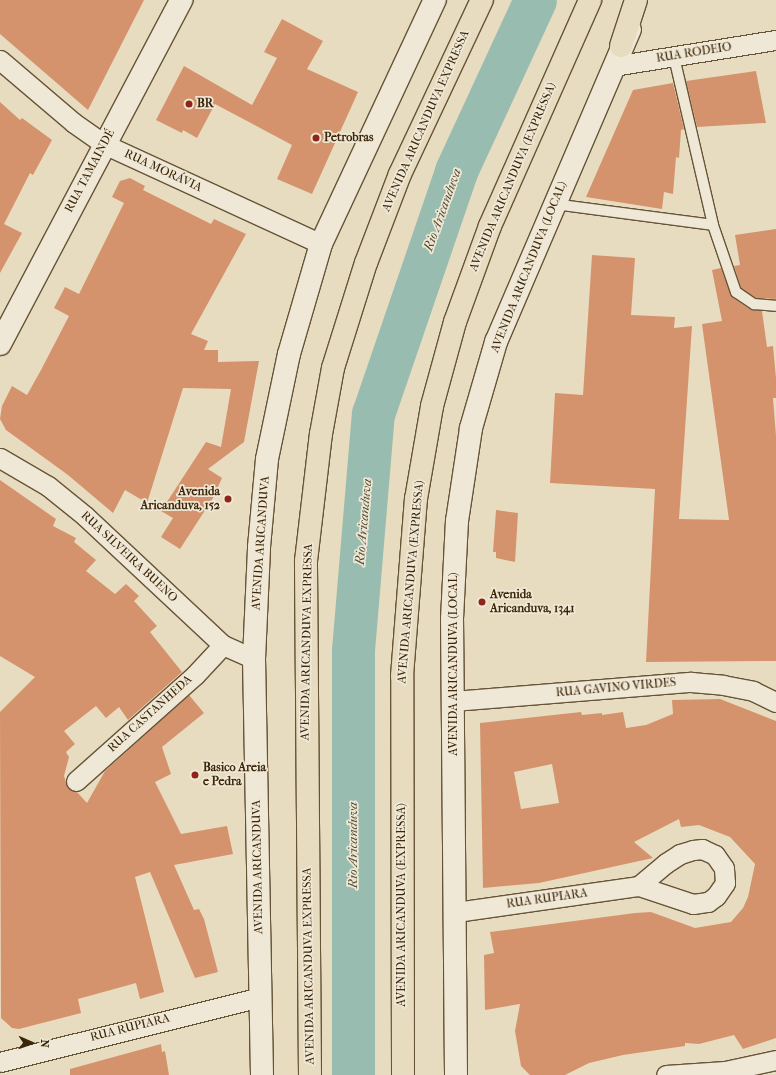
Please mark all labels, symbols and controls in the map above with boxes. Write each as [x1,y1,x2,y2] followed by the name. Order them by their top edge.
[379,28,473,214] street label: AVENIDA ARICANDUVA EXPRESSA
[655,40,733,66] street label: RUA RODEIO
[467,80,559,274] street label: AVENIDA ARICANDUVA (EXPRESSA)
[197,97,213,111] place label: BR
[184,99,194,109] marker: BR
[62,127,118,215] street label: RUA TAMAINDÉ
[324,131,374,145] place label: Petrobras
[311,133,321,143] marker: Petrobras
[122,147,204,195] street label: RUA MORÁVIA
[421,167,465,253] water label: Rio Aricanduva
[488,179,570,355] street label: AVENIDA ARICANDUVA (LOCAL)
[249,476,273,610] street label: AVENIDA ARICANDUVA
[352,478,376,566] water label: Rio Aricanduva
[395,480,427,684] street label: AVENIDA ARICANDUVA (EXPRESSA)
[140,485,220,513] place label: Avenida Aricanduva, 152
[223,494,233,504] marker: Avenida Aricanduva, 152
[78,508,180,606] street label: RUA SILVEIRA BUENO
[298,543,316,741] street label: AVENIDA ARICANDUVA EXPRESSA
[447,572,461,756] street label: AVENIDA ARICANDUVA (LOCAL)
[490,588,574,616] place label: Avenida Aricanduva, 1341
[477,597,487,607] marker: Avenida Aricanduva, 1341
[105,672,195,756] street label: RUA CASTANHEDA
[555,676,677,700] street label: RUA GAVINO VIRDES
[203,761,266,789] place label: Basico Areia e Pedra
[190,770,200,780] marker: Basico Areia e Pedra
[250,800,266,934] street label: AVENIDA ARICANDUVA
[345,802,361,888] water label: Rio Aricanduva
[395,803,409,1007] street label: AVENIDA ARICANDUVA (EXPRESSA)
[300,867,318,1065] street label: AVENIDA ARICANDUVA EXPRESSA
[506,886,588,912] street label: RUA RUPIARA
[89,1011,171,1045] street label: RUA RUPIARA
[12,1023,52,1063] north arrow
[38,1039,51,1048] text: N

